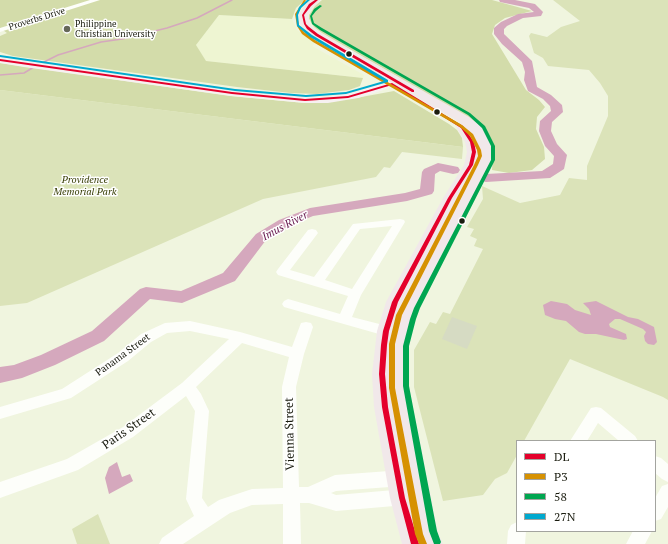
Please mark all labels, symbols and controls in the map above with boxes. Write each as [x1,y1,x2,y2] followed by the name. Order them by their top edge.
[7,5,67,33] street label: Proverbs Drive
[75,19,155,40] place label: Philippine Christian University
[62,24,72,34] marker: Philippine Christian University
[344,49,354,59] unlabelled marker
[432,107,442,117] unlabelled marker
[53,174,117,198] park label: Providence Memorial Park
[260,208,310,244] water label: Imus River
[457,216,467,226] unlabelled marker
[93,331,153,379] street label: Panama Street
[282,397,298,471] street label: Vienna Street
[100,405,158,453] street label: Paris Street
[516,440,656,532] legend
[554,449,569,464] text: DL
[554,469,568,484] text: P3
[554,489,567,504] text: 58
[554,509,576,524] text: 27N

